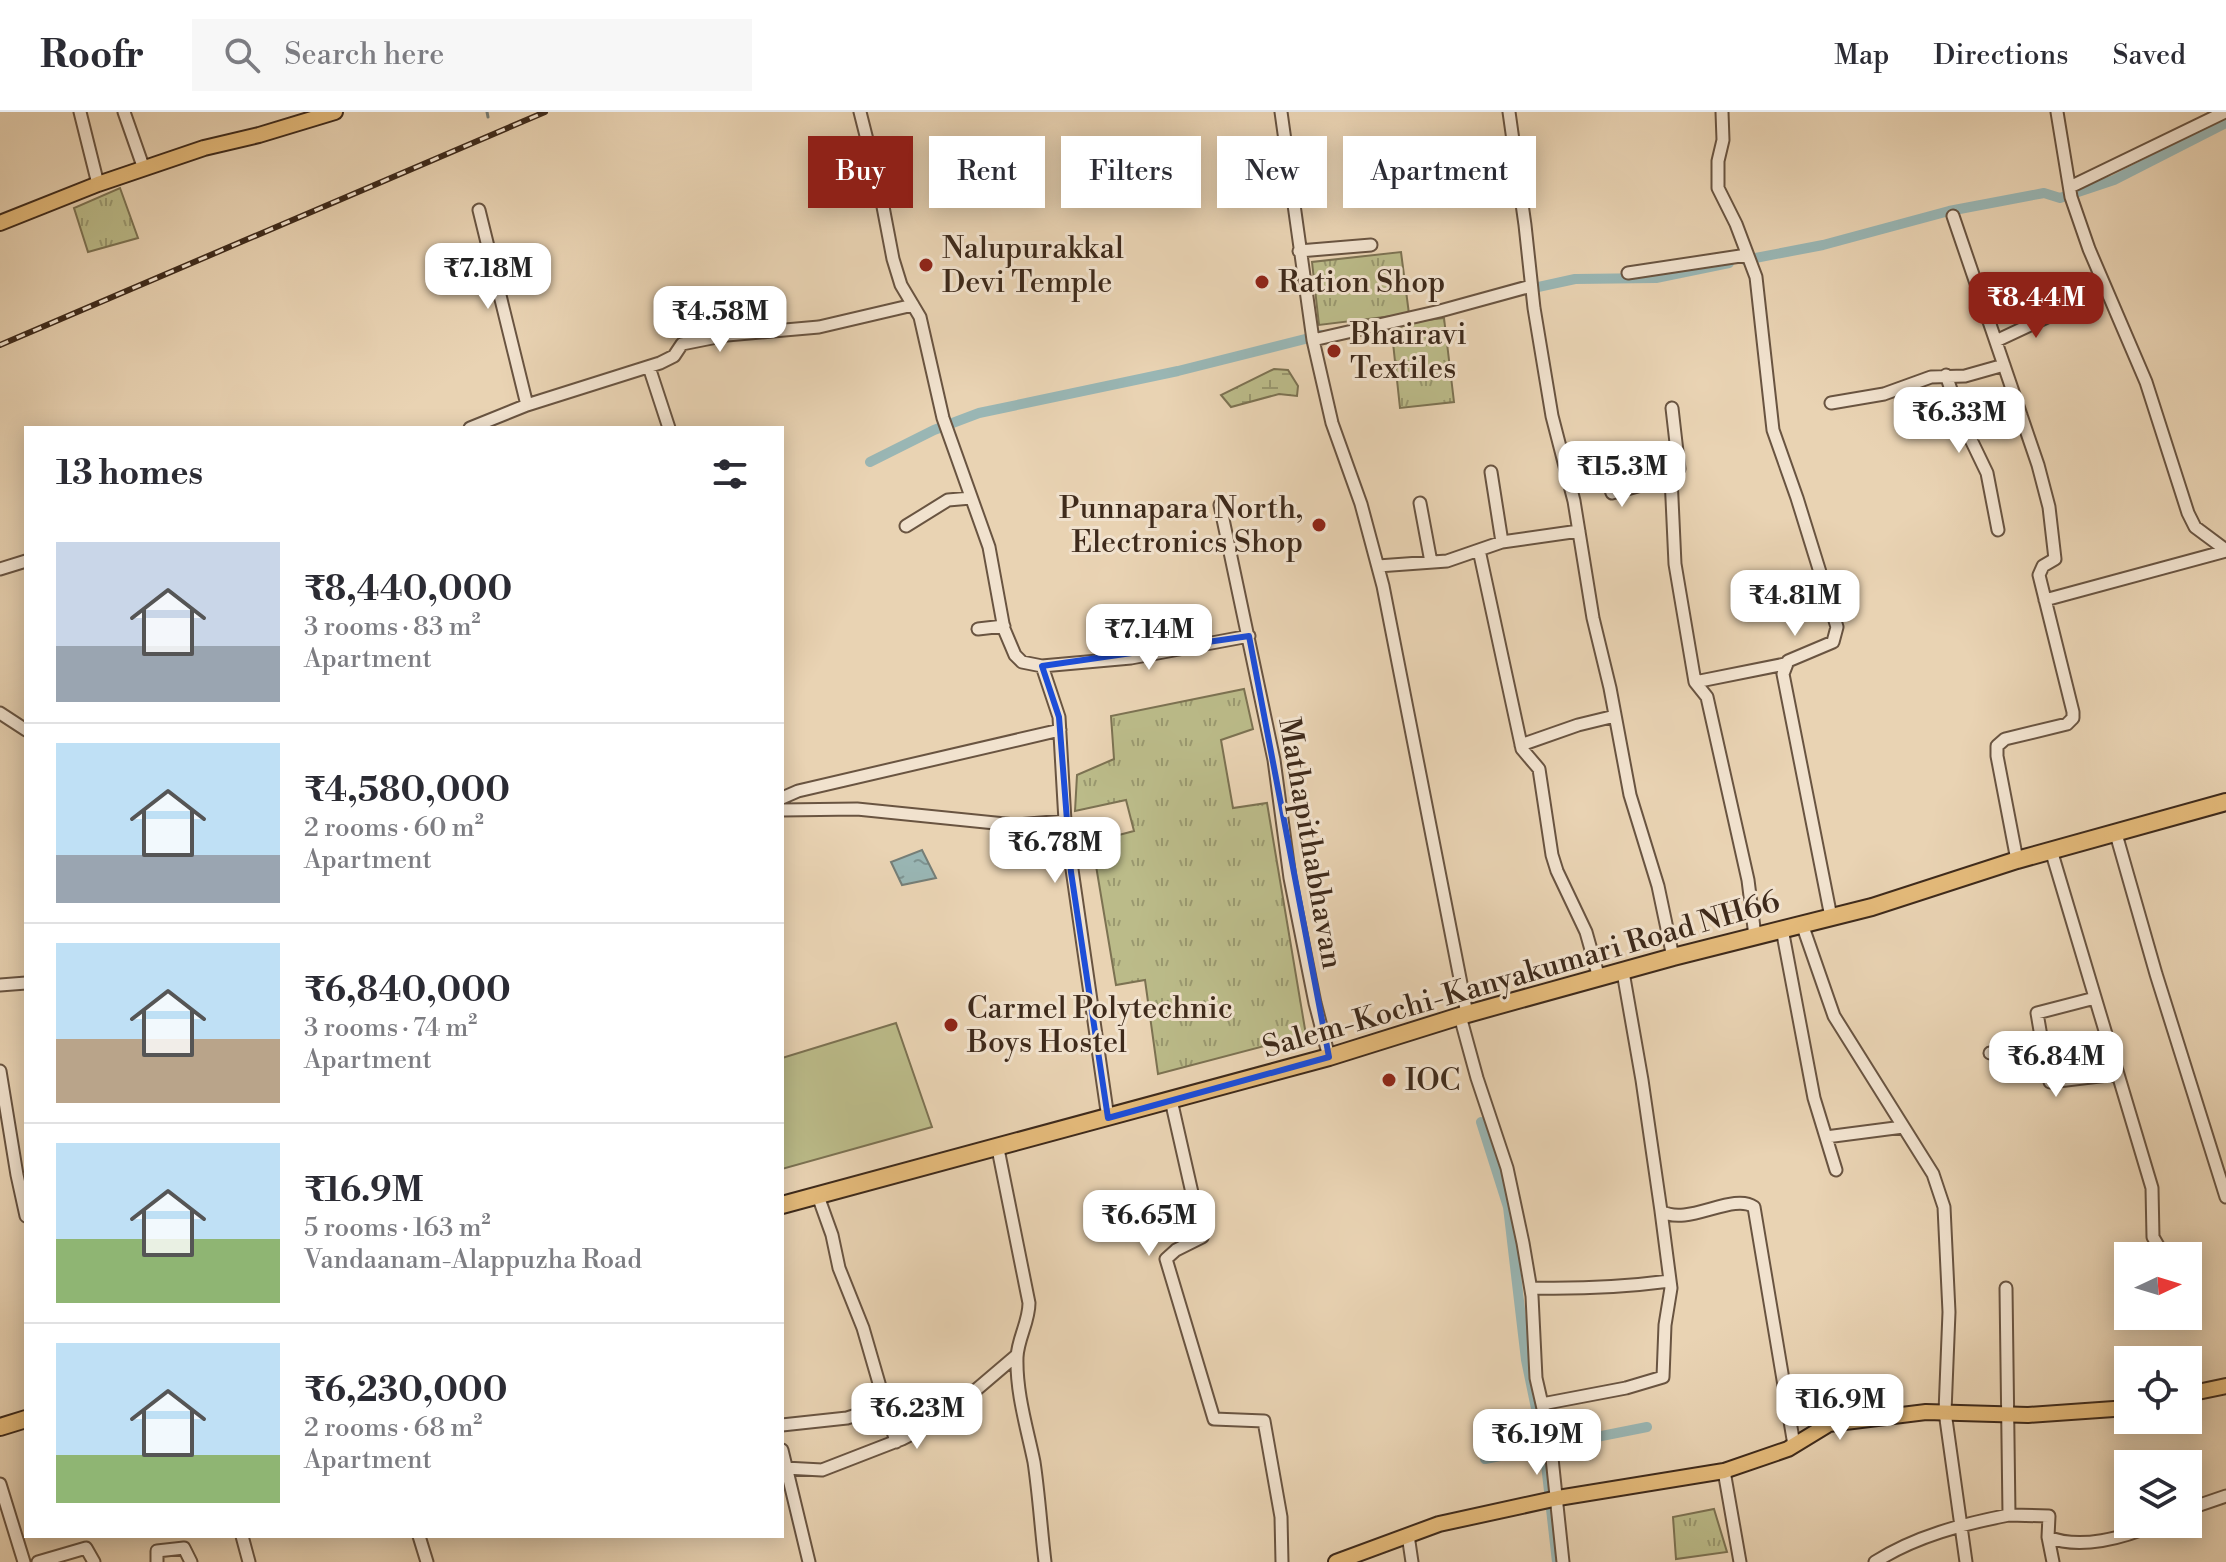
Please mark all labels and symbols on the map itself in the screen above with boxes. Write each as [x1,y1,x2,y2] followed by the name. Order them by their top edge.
[942,230,1124,302] place label: Nalupurakkal Devi Temple
[423,243,553,311] pin: ₹7.18M
[917,256,935,274] marker: Nalupurakkal Devi Temple
[1278,264,1445,302] place label: Ration Shop
[1971,272,2101,340] pin: ₹8.44M
[1253,273,1271,291] marker: Ration Shop
[655,286,785,354] pin: ₹4.58M
[1349,316,1467,388] place label: Bhairavi Textiles
[1325,342,1343,360] marker: Bhairavi Textiles
[1894,387,2024,455] pin: ₹6.33M
[1557,441,1687,509] pin: ₹15.3M
[1059,490,1303,562] place label: Punnapara North, Electronics Shop
[1310,516,1328,534] marker: Punnapara North, Electronics Shop
[1730,570,1860,638] pin: ₹4.81M
[1084,604,1214,672] pin: ₹7.14M
[1269,715,1351,972] street label: Mathapithabhavan
[990,817,1120,885] pin: ₹6.78M
[1258,883,1784,1067] street label: Salem-Kochi-Kanyakumari Road NH66
[966,990,1233,1062] place label: Carmel Polytechnic Boys Hostel
[942,1016,960,1034] marker: Carmel Polytechnic Boys Hostel
[1991,1031,2121,1099] pin: ₹6.84M
[1405,1062,1460,1100] place label: IOC
[1380,1071,1398,1089] marker: IOC
[1084,1190,1214,1258] pin: ₹6.65M
[2114,1242,2202,1330] north arrow
[1775,1374,1905,1442] pin: ₹16.9M
[852,1383,982,1451] pin: ₹6.23M
[1472,1409,1602,1477] pin: ₹6.19M

